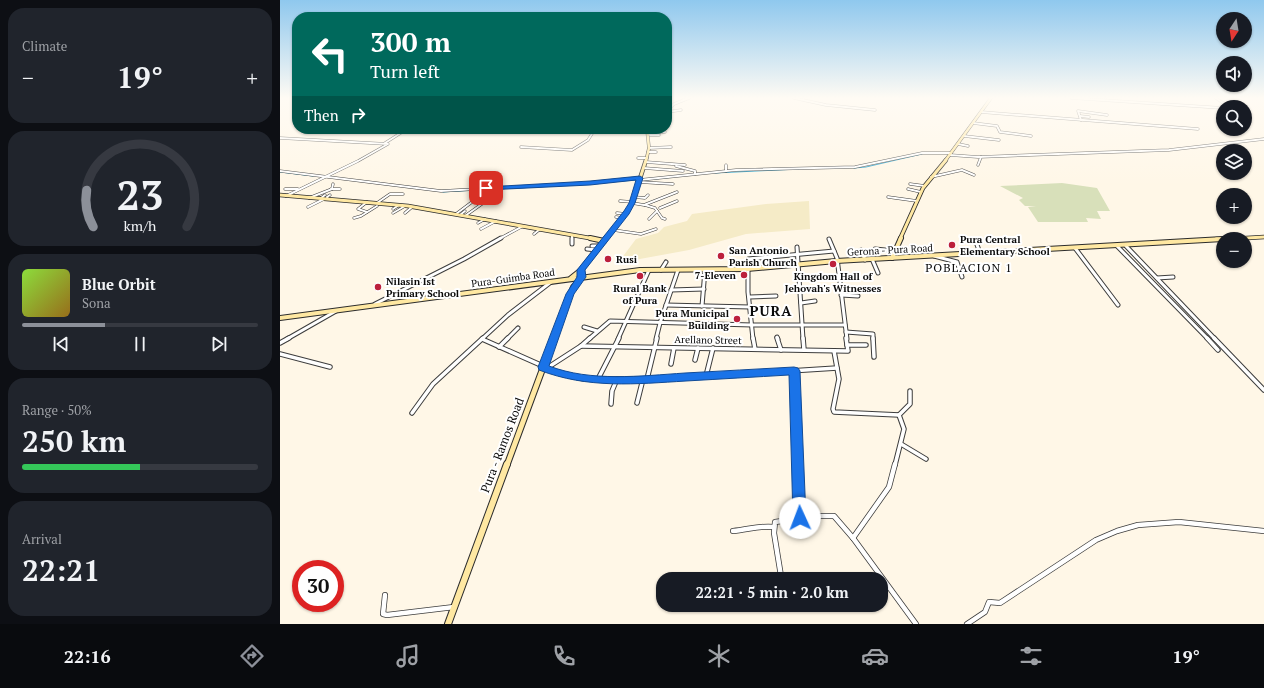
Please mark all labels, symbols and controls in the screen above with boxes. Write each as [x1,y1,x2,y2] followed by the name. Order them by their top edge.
[1216,12,1252,48] north arrow
[1216,12,1252,268] map controls
[370,23,451,60] text: 300 m
[304,28,356,80] icon: left
[22,37,67,55] text: Climate
[1216,56,1252,92] button: sound
[117,57,163,97] text: 19°
[370,59,440,83] text: Turn left
[22,63,34,92] text: −
[246,63,258,92] text: +
[1216,100,1252,136] button: search
[347,104,369,126] icon: right
[304,105,339,125] text: Then
[1216,144,1252,180] button: layers
[116,167,164,222] text: 23
[469,171,503,205] pin
[475,177,497,199] icon: arrive
[1216,188,1252,224] button: +
[124,215,157,234] text: km/h
[1216,232,1252,268] button: −
[960,233,1050,258] place label: Pura Central Elementary School
[947,240,957,250] marker: Pura Central Elementary School
[847,241,934,259] street label: Gerona - Pura Road
[729,244,797,269] place label: San Antonio Parish Church
[716,251,726,261] marker: San Antonio Parish Church
[616,253,638,266] place label: Rusi
[603,254,613,264] marker: Rusi
[828,259,838,269] marker: Kingdom Hall of Jehovah's Witnesses
[925,260,1013,275] district label: POBLACION 1
[470,266,556,290] street label: Pura-Guimba Road
[695,269,737,282] place label: 7-Eleven
[739,270,749,280] marker: 7-Eleven
[785,270,882,295] place label: Kingdom Hall of Jehovah's Witnesses
[635,271,645,281] marker: Rural Bank of Pura
[82,274,156,294] text: Blue Orbit
[386,275,460,300] place label: Nilasin Ist Primary School
[373,282,383,292] marker: Nilasin Ist Primary School
[613,282,667,307] place label: Rural Bank of Pura
[82,294,110,312] text: Sona
[750,301,792,320] district label: PURA
[655,307,730,332] place label: Pura Municipal Building
[732,314,742,324] marker: Pura Municipal Building
[50,333,72,355] icon: previous
[129,333,151,355] icon: pause
[208,333,230,355] icon: next
[674,333,742,347] street label: Arellano Street
[477,395,527,494] street label: Pura - Ramos Road
[22,401,92,419] text: Range · 50%
[22,421,126,461] text: 250 km
[779,497,821,539] position arrow
[22,530,62,548] text: Arrival
[22,550,100,590] text: 22:21
[292,560,344,612] speed limit sign: 30
[695,582,849,602] text: 22:21 · 5 min · 2.0 km
[238,642,266,670] icon: directions
[394,642,422,670] icon: music
[550,642,578,670] icon: phone
[705,642,733,670] icon: climate
[861,642,889,670] icon: car
[1017,642,1045,670] icon: filters
[64,644,111,668] text: 22:16
[1172,644,1200,668] text: 19°

